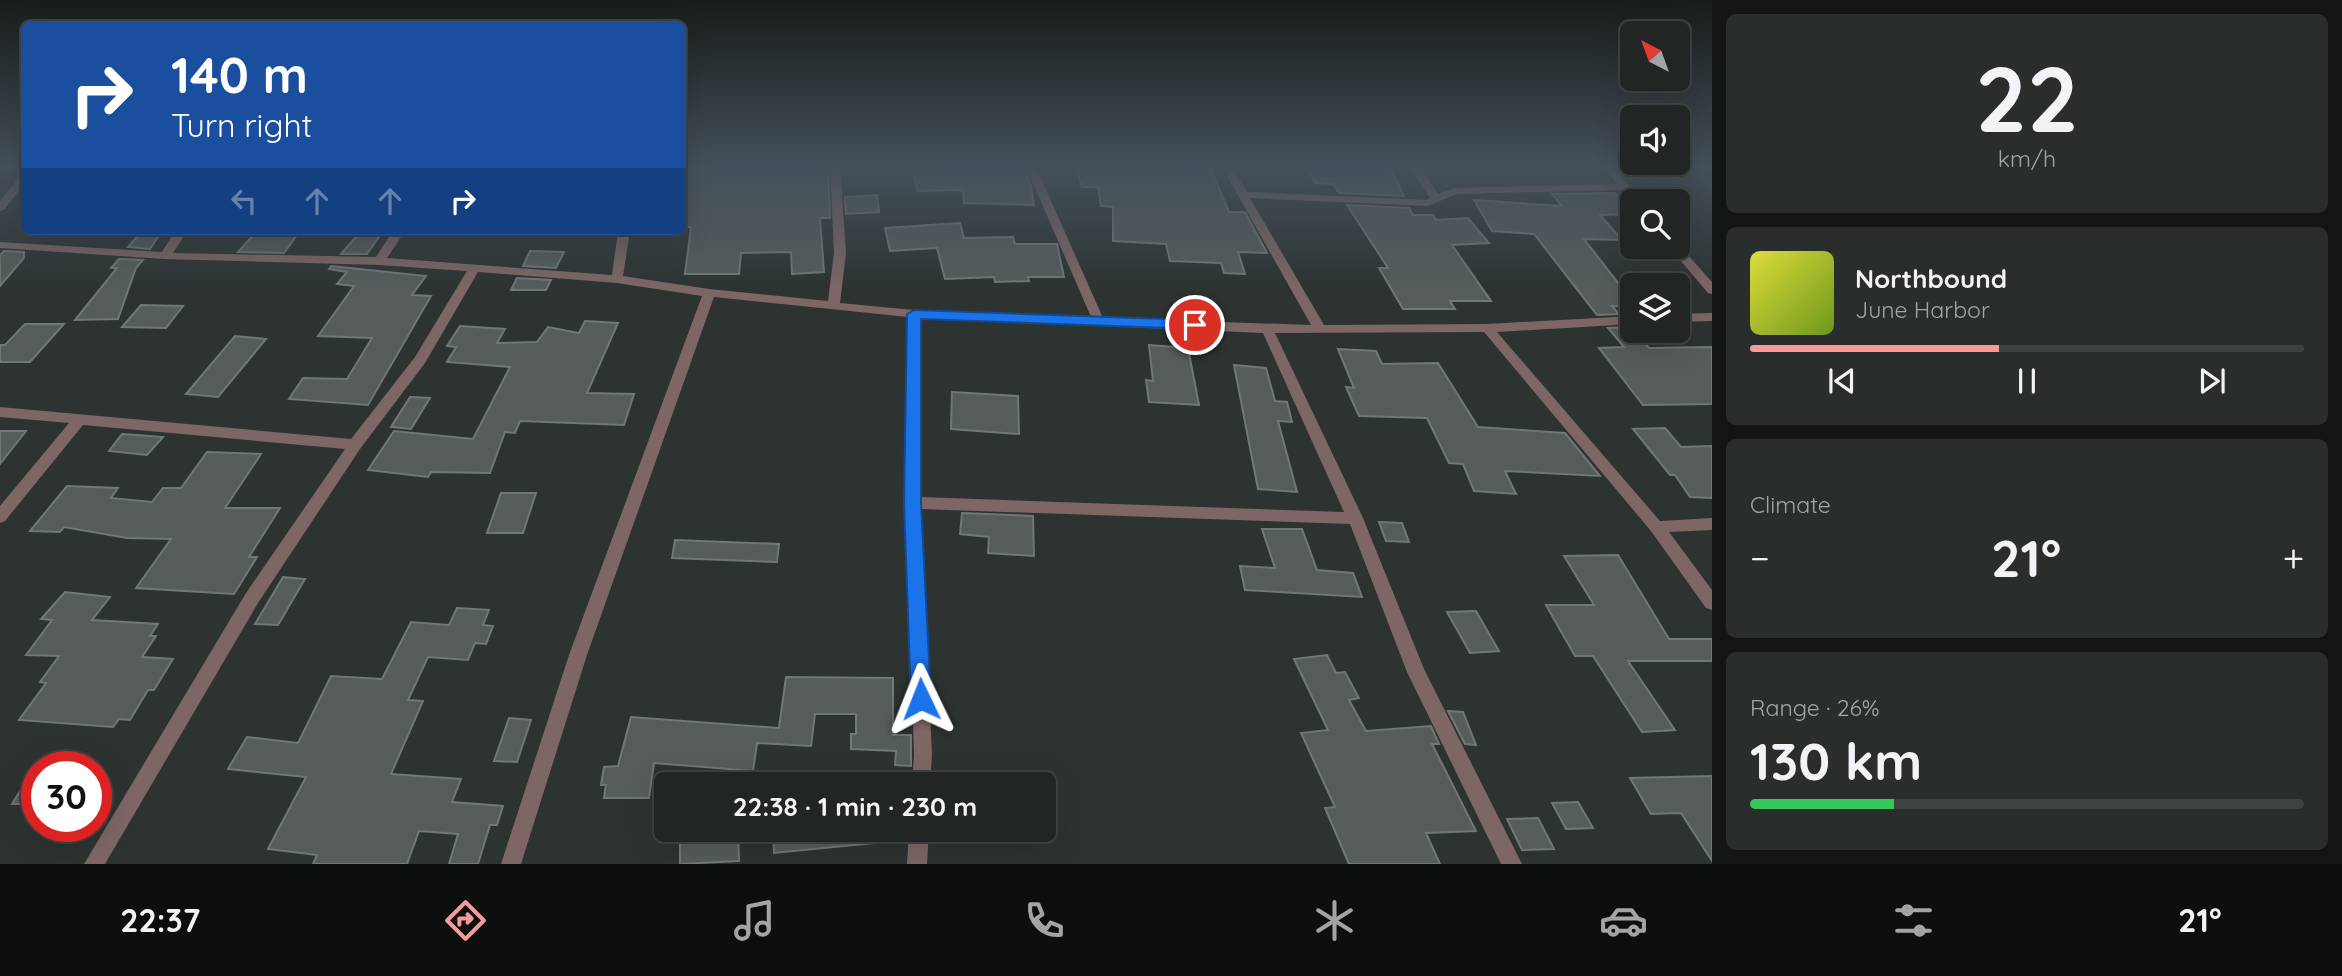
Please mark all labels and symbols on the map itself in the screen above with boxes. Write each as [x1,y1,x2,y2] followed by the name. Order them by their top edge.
[1620,21,1690,91] north arrow
[1165,295,1225,355] pin
[884,662,958,736] position arrow
[21,751,112,842] speed limit sign: 30

